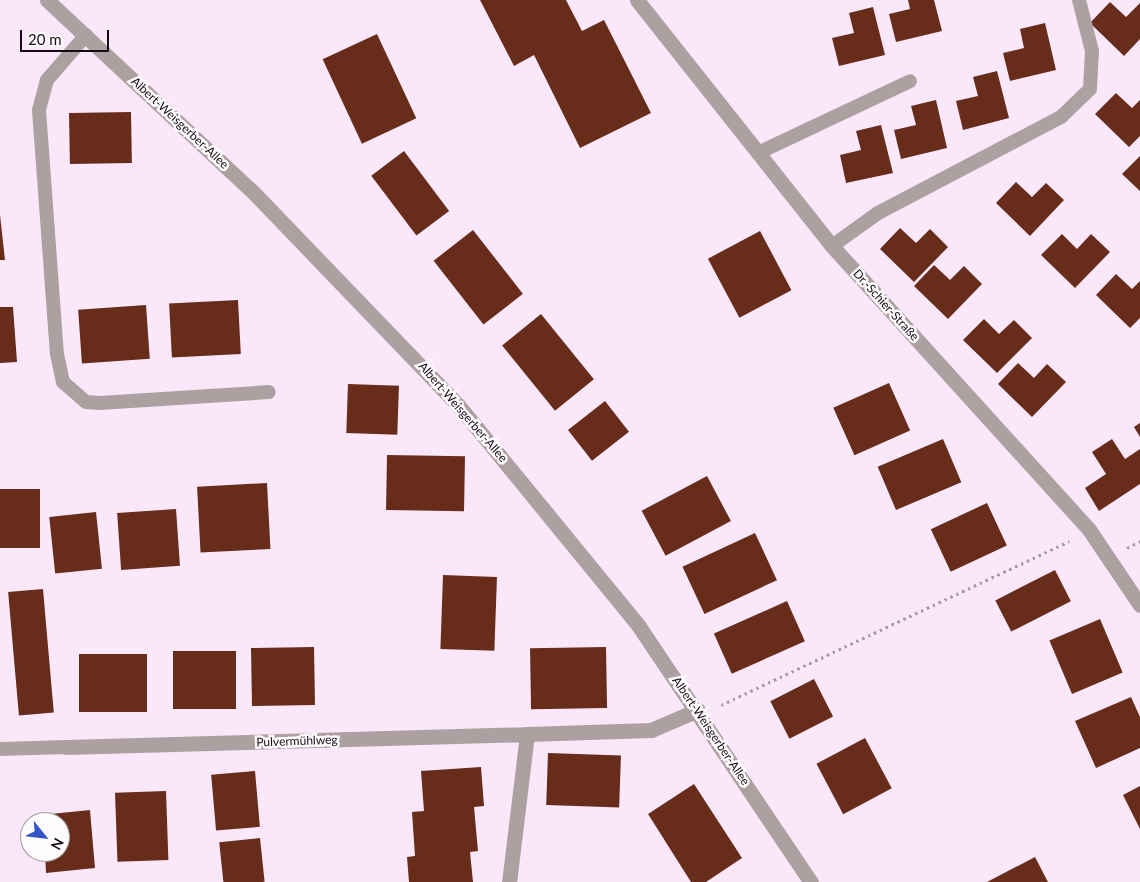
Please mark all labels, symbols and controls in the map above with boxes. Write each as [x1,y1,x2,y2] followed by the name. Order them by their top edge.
[22,20,111,52] scale bar
[28,30,62,48] text: 20 m
[128,74,232,172] street label: Albert-Weisgerber-Allee
[850,266,922,344] street label: Dr.-Schier-Straße
[416,359,510,465] street label: Albert-Weisgerber-Allee
[669,674,753,788] street label: Albert-Weisgerber-Allee
[256,732,338,750] street label: Pulvermühlweg
[20,812,70,862] north arrow
[48,835,68,853] text: N

